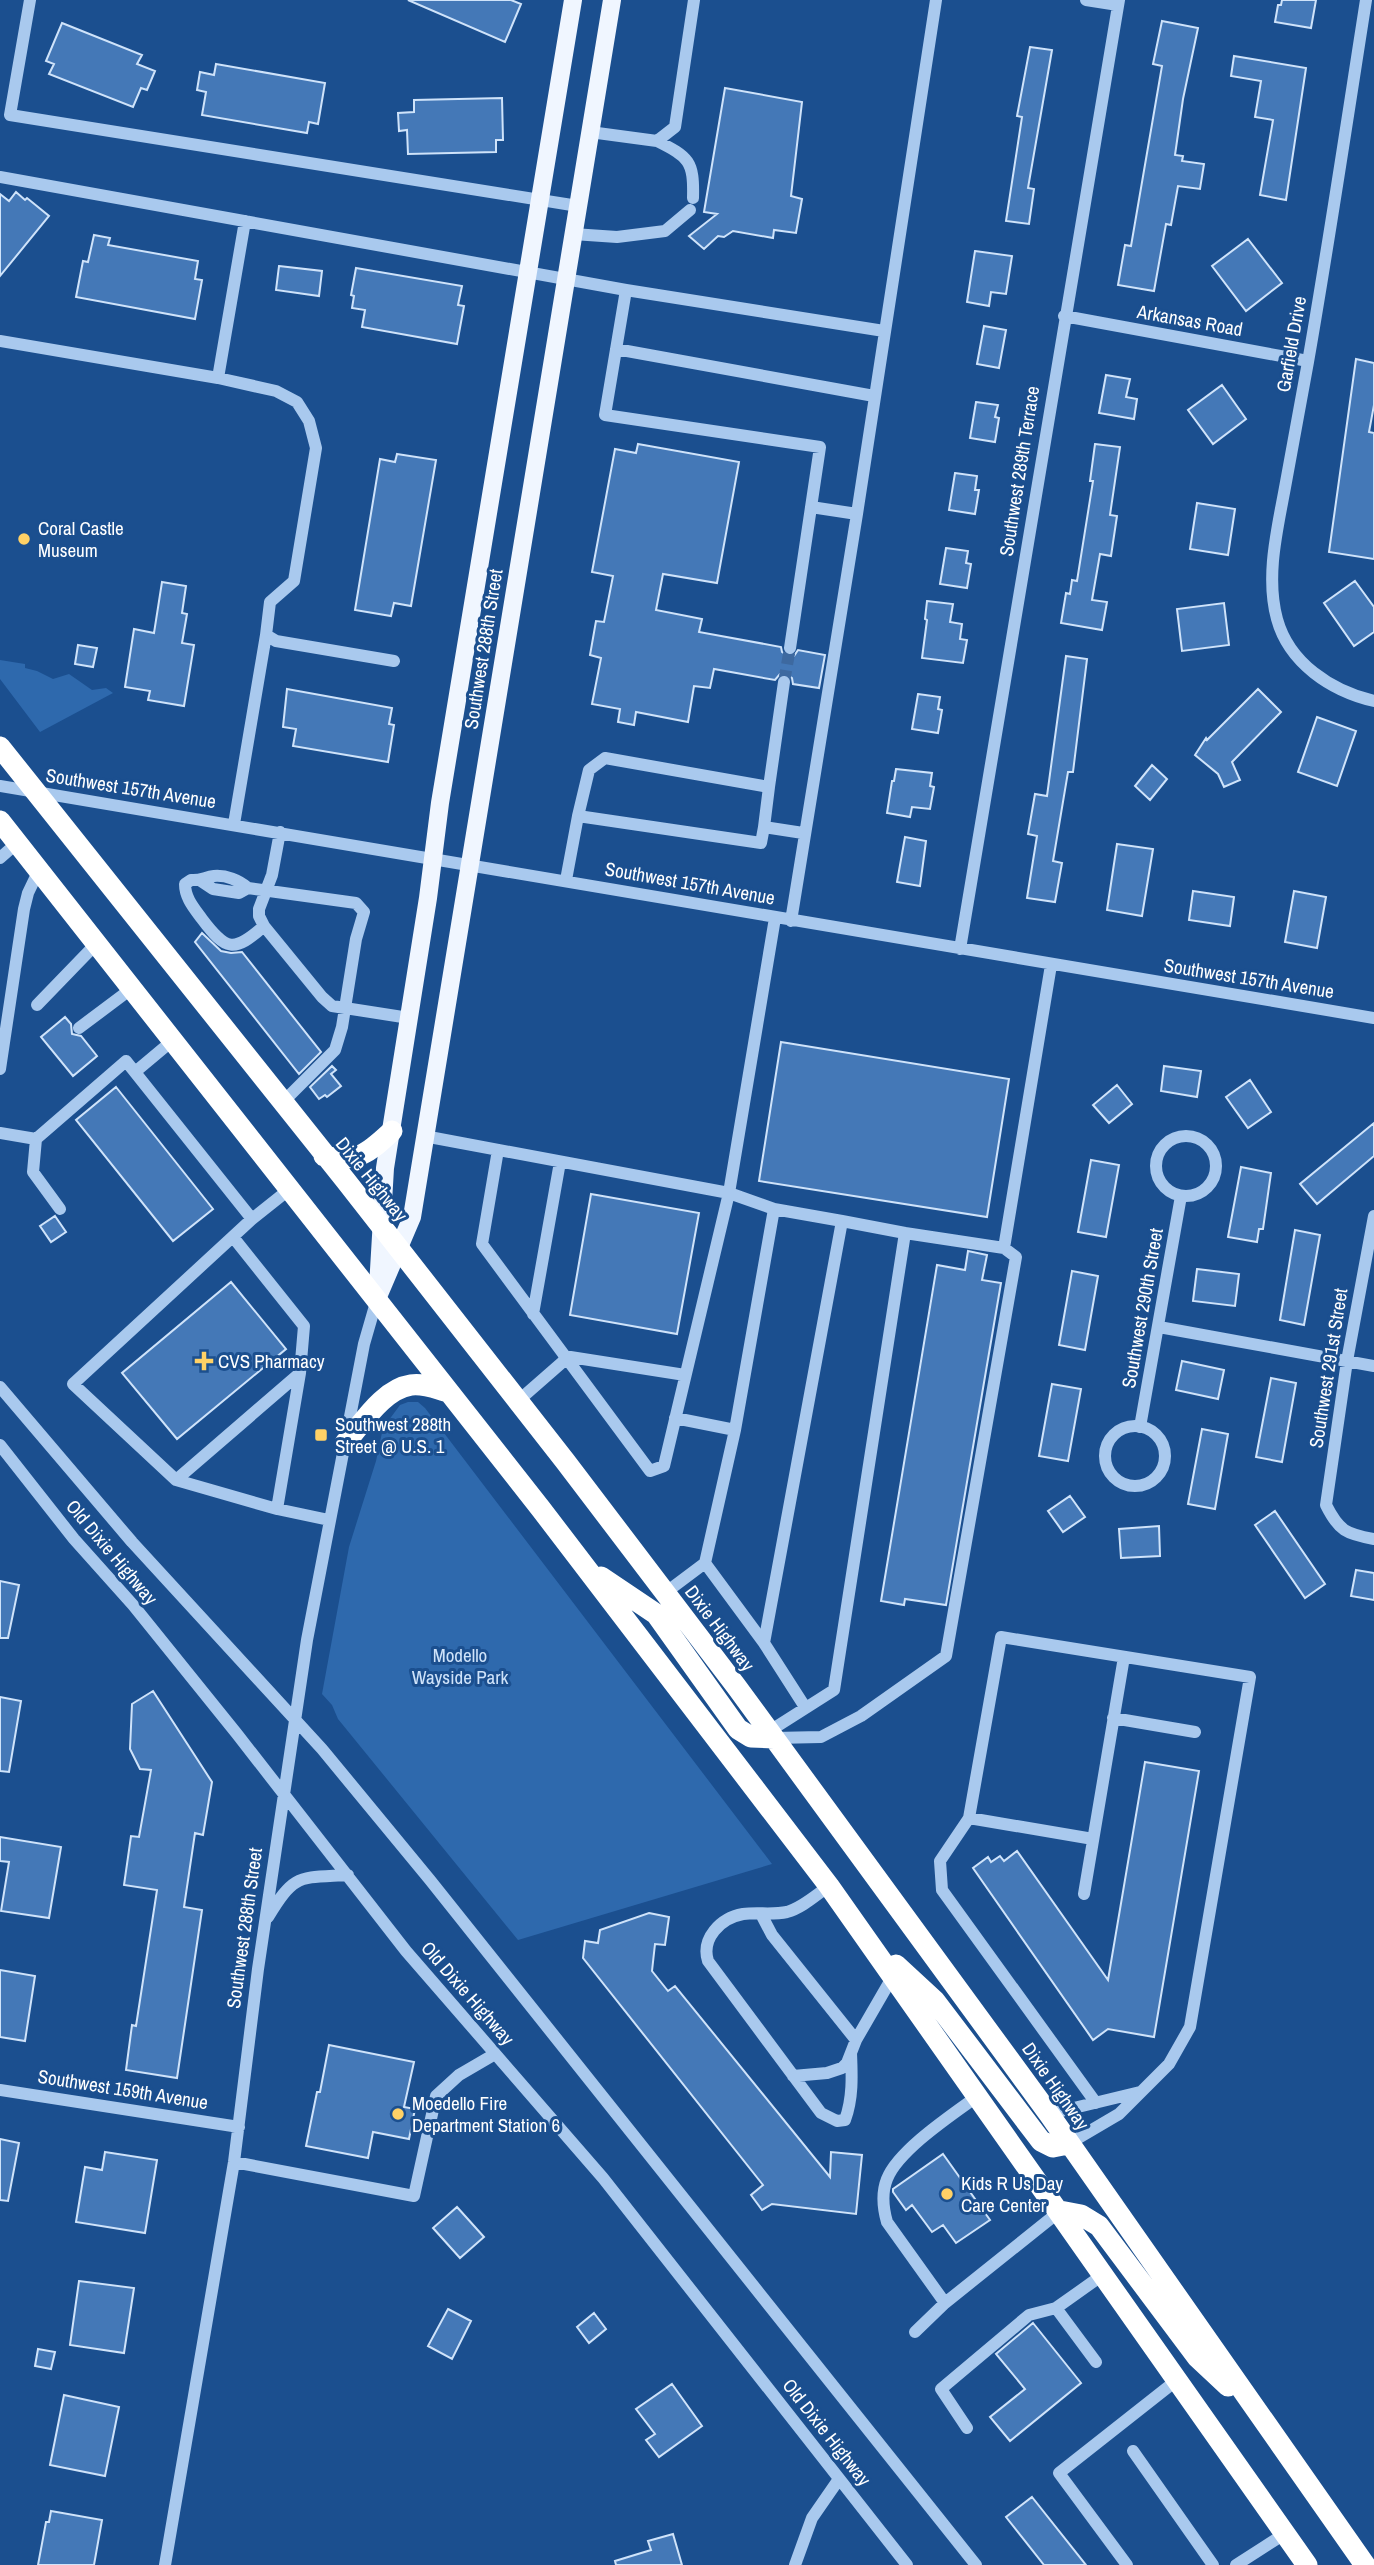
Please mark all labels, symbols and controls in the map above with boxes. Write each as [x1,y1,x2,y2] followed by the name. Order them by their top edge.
[1270,294,1312,394] street label: Garfield Drive
[1134,298,1245,342] street label: Arkansas Road
[993,384,1045,558] street label: Southwest 289th Terrace
[38,515,124,563] place label: Coral Castle Museum
[16,531,32,547] marker: Coral Castle Museum
[457,566,509,731] street label: Southwest 288th Street
[44,762,218,814] street label: Southwest 157th Avenue
[603,855,777,911] street label: Southwest 157th Avenue
[1162,952,1336,1004] street label: Southwest 157th Avenue
[330,1131,414,1227] street label: Dixie Highway
[1115,1225,1169,1390] street label: Southwest 290th Street
[1303,1286,1354,1450] street label: Southwest 291st Street
[218,1348,325,1374] place label: CVS Pharmacy
[196,1353,212,1369] marker: CVS Pharmacy
[335,1411,451,1459] place label: Southwest 288th Street @ U.S. 1
[313,1427,329,1443] marker: Southwest 288th Street @ U.S. 1
[60,1494,164,1610] street label: Old Dixie Highway
[679,1580,761,1676] street label: Dixie Highway
[412,1642,508,1690] park label: Modello Wayside Park
[220,1845,268,2010] street label: Southwest 288th Street
[416,1935,521,2051] street label: Old Dixie Highway
[1016,2037,1096,2135] street label: Dixie Highway
[36,2063,210,2115] street label: Southwest 159th Avenue
[412,2090,560,2138] place label: Moedello Fire Department Station 6
[390,2106,406,2122] marker: Moedello Fire Department Station 6
[961,2170,1063,2218] place label: Kids R Us Day Care Center
[939,2186,955,2202] marker: Kids R Us Day Care Center
[777,2373,877,2491] street label: Old Dixie Highway

